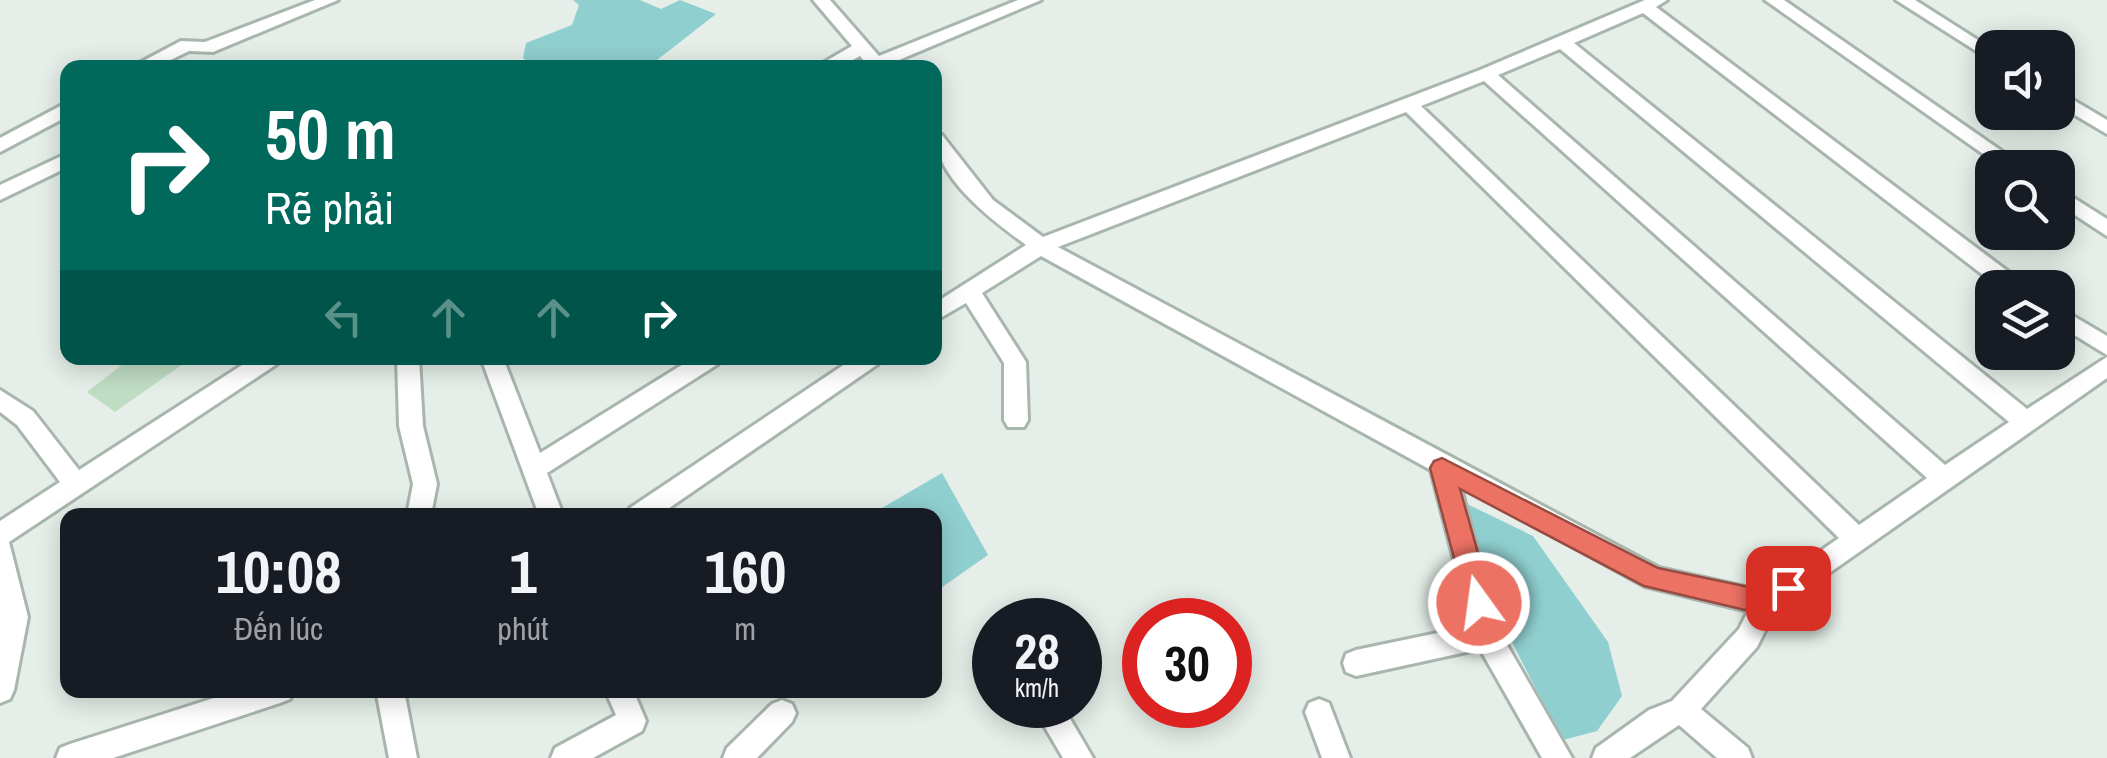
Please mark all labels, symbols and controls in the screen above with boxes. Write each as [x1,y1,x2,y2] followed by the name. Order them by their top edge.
[1975,30,2075,370] map controls
[1975,30,2075,130] button: sound
[265,87,396,181] text: 50 m
[100,100,230,230] icon: right
[1975,150,2075,250] button: search
[265,177,394,238] text: Rẽ phải
[1975,270,2075,370] button: layers
[316,290,371,345] icon: left
[421,290,476,345] icon: ahead
[526,290,581,345] icon: ahead
[631,290,686,345] icon: right
[216,531,342,612] text: 10:08
[509,531,537,612] text: 1
[704,531,786,612] text: 160
[1746,546,1831,631] pin
[1427,551,1531,655] position arrow
[1761,561,1816,616] icon: arrive
[1122,598,1252,728] speed limit sign: 30
[234,607,323,650] text: Đến lúc
[497,607,548,650] text: phút
[734,607,756,650] text: m
[1014,617,1060,685] text: 28
[1015,671,1059,705] text: km/h

